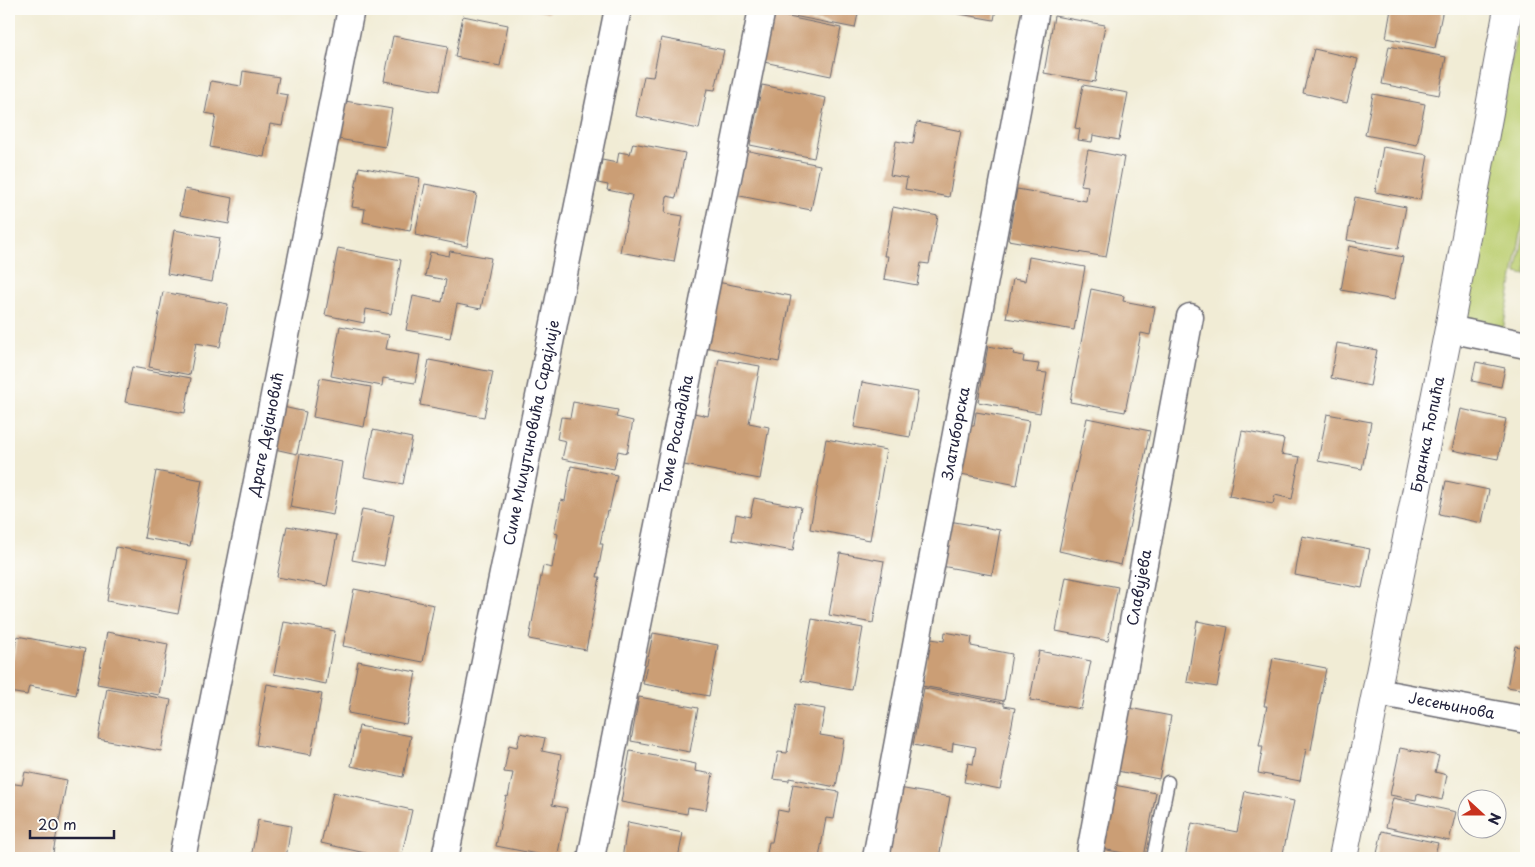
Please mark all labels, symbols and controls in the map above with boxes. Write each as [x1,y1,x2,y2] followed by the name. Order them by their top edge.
[496,318,564,547] street label: Симе Милутиновића Сарајлије
[241,370,288,499] street label: Драге Дејановић
[652,372,698,496] street label: Томе Росандића
[1404,374,1449,494] street label: Бранка Ћопића
[934,384,975,483] street label: Златиборска
[1120,547,1156,627] street label: Славујева
[1407,685,1498,724] street label: Јесењинова
[1458,790,1508,840] north arrow
[30,807,114,839] scale bar
[1483,810,1506,828] text: N
[38,812,77,835] text: 20 m

